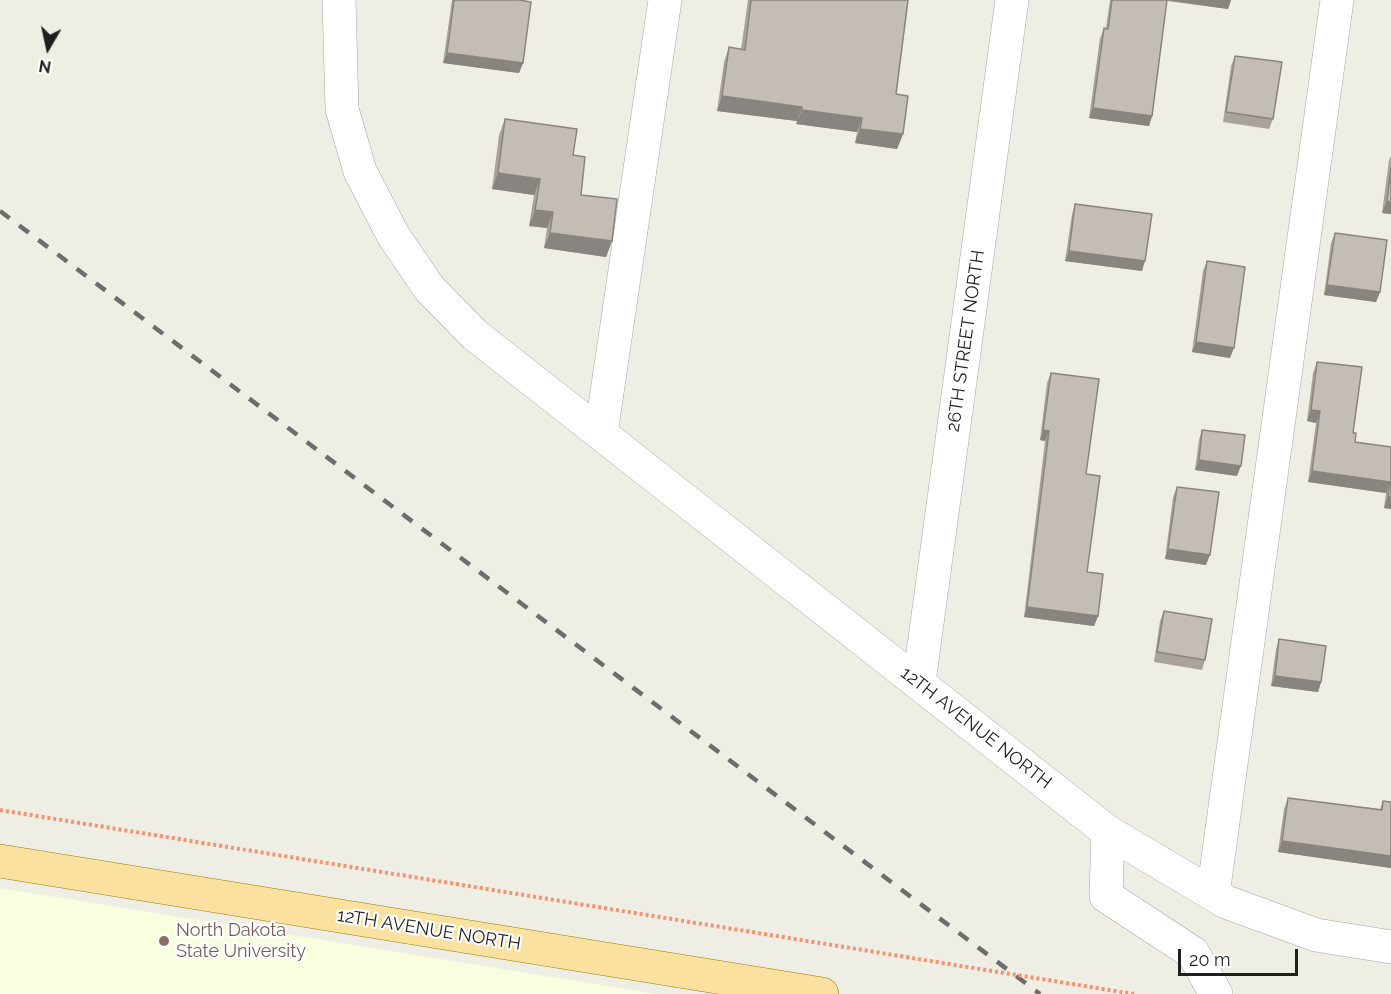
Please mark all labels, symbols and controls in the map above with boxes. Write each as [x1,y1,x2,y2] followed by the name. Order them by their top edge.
[18,18,78,78] north arrow
[38,56,53,77] text: N
[943,249,989,433] street label: 26TH STREET NORTH
[896,662,1056,794] street label: 12TH AVENUE NORTH
[336,905,522,955] street label: 12TH AVENUE NORTH
[176,920,306,962] place label: North Dakota State University
[157,934,171,948] marker: North Dakota State University
[1181,937,1301,975] scale bar
[1189,949,1231,970] text: 20 m

